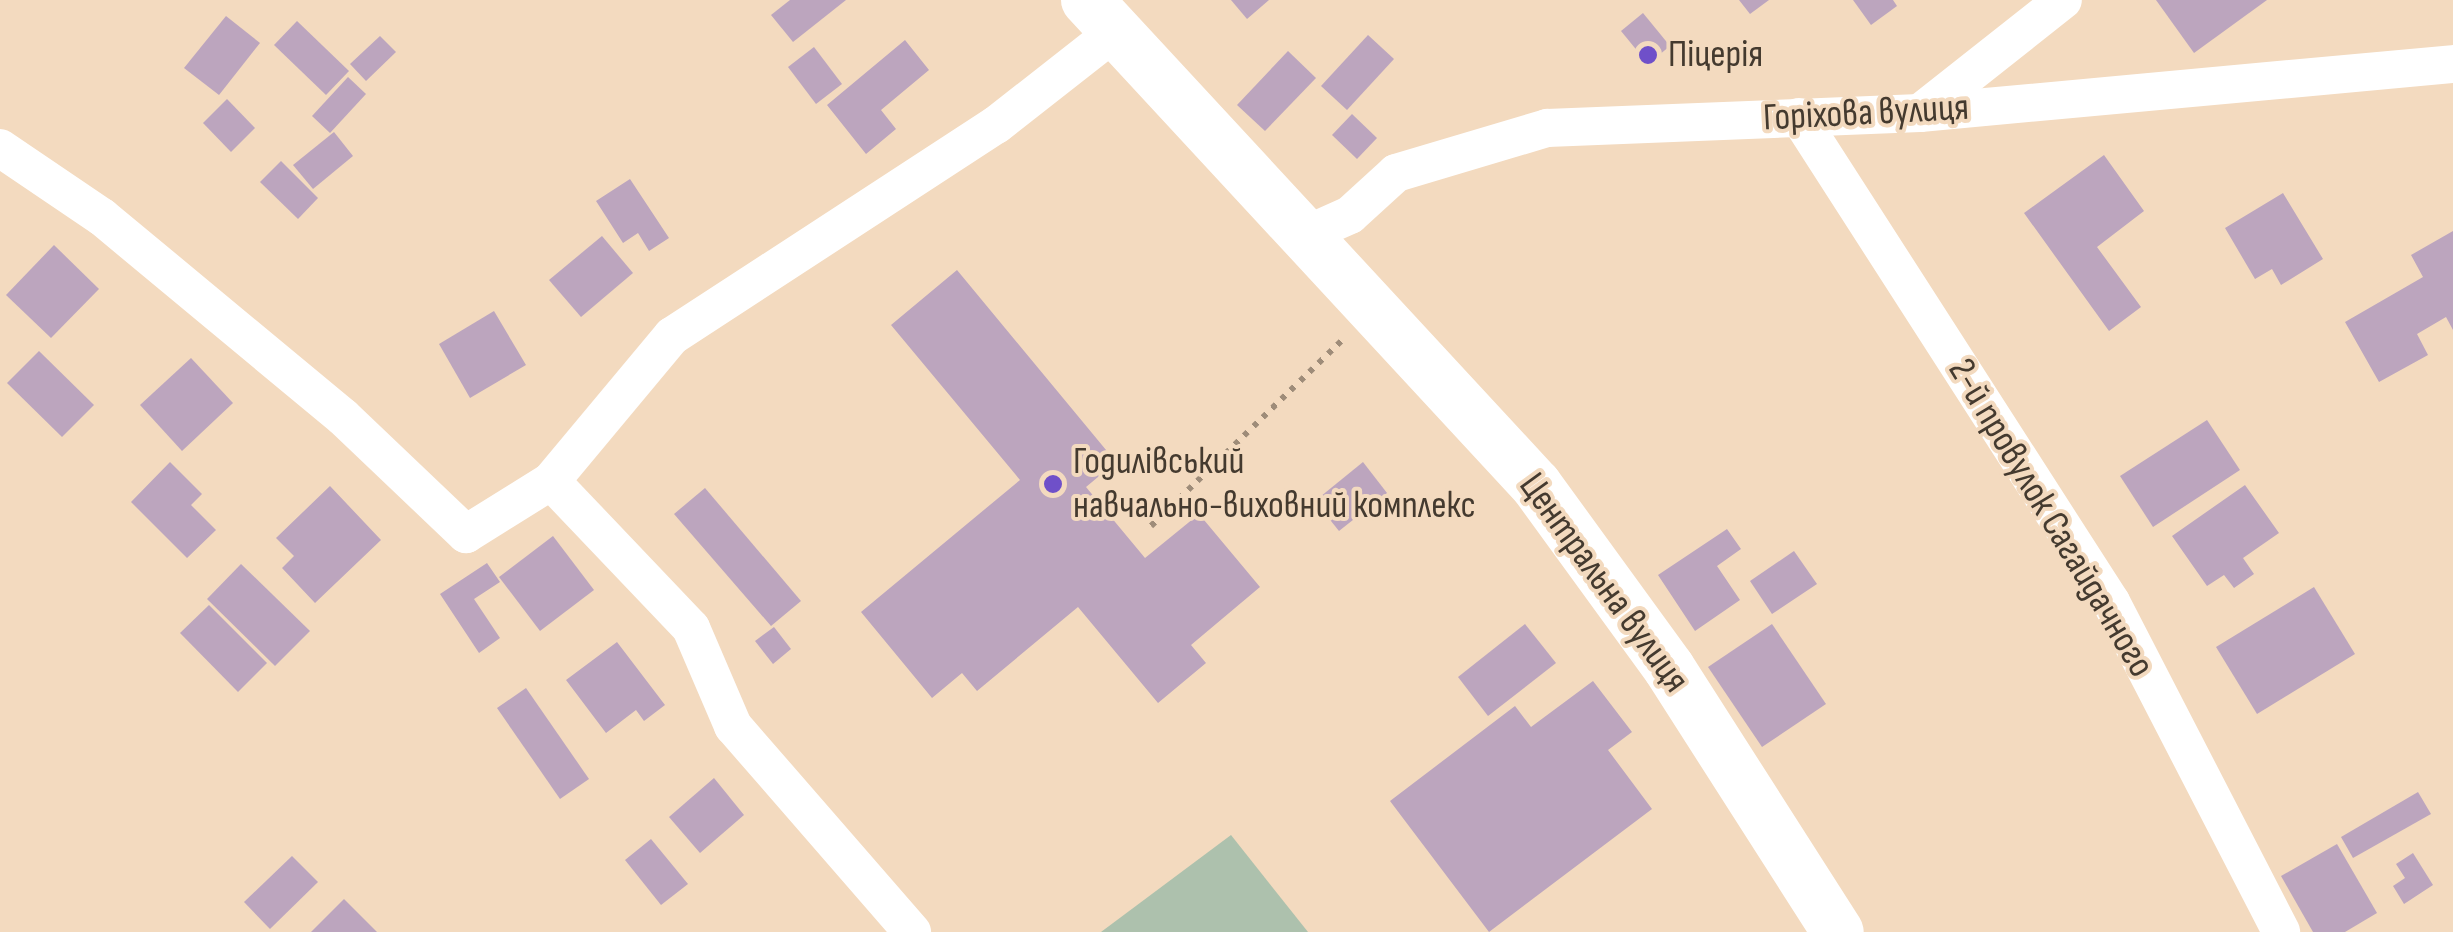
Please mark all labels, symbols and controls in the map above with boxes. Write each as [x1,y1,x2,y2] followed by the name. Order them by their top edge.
[1668,32,1763,78] place label: Піцерія
[1637,44,1659,66] marker: Піцерія
[1762,85,1970,141] street label: Горіхова вулиця
[1938,351,2164,685] street label: 2-й провулок Сагайдачного
[1073,439,1476,528] place label: Годилівський навчально-виховний комплекс
[1509,464,1699,702] street label: Центральна вулиця
[1042,473,1064,495] marker: Годилівський навчально-виховний комплекс

